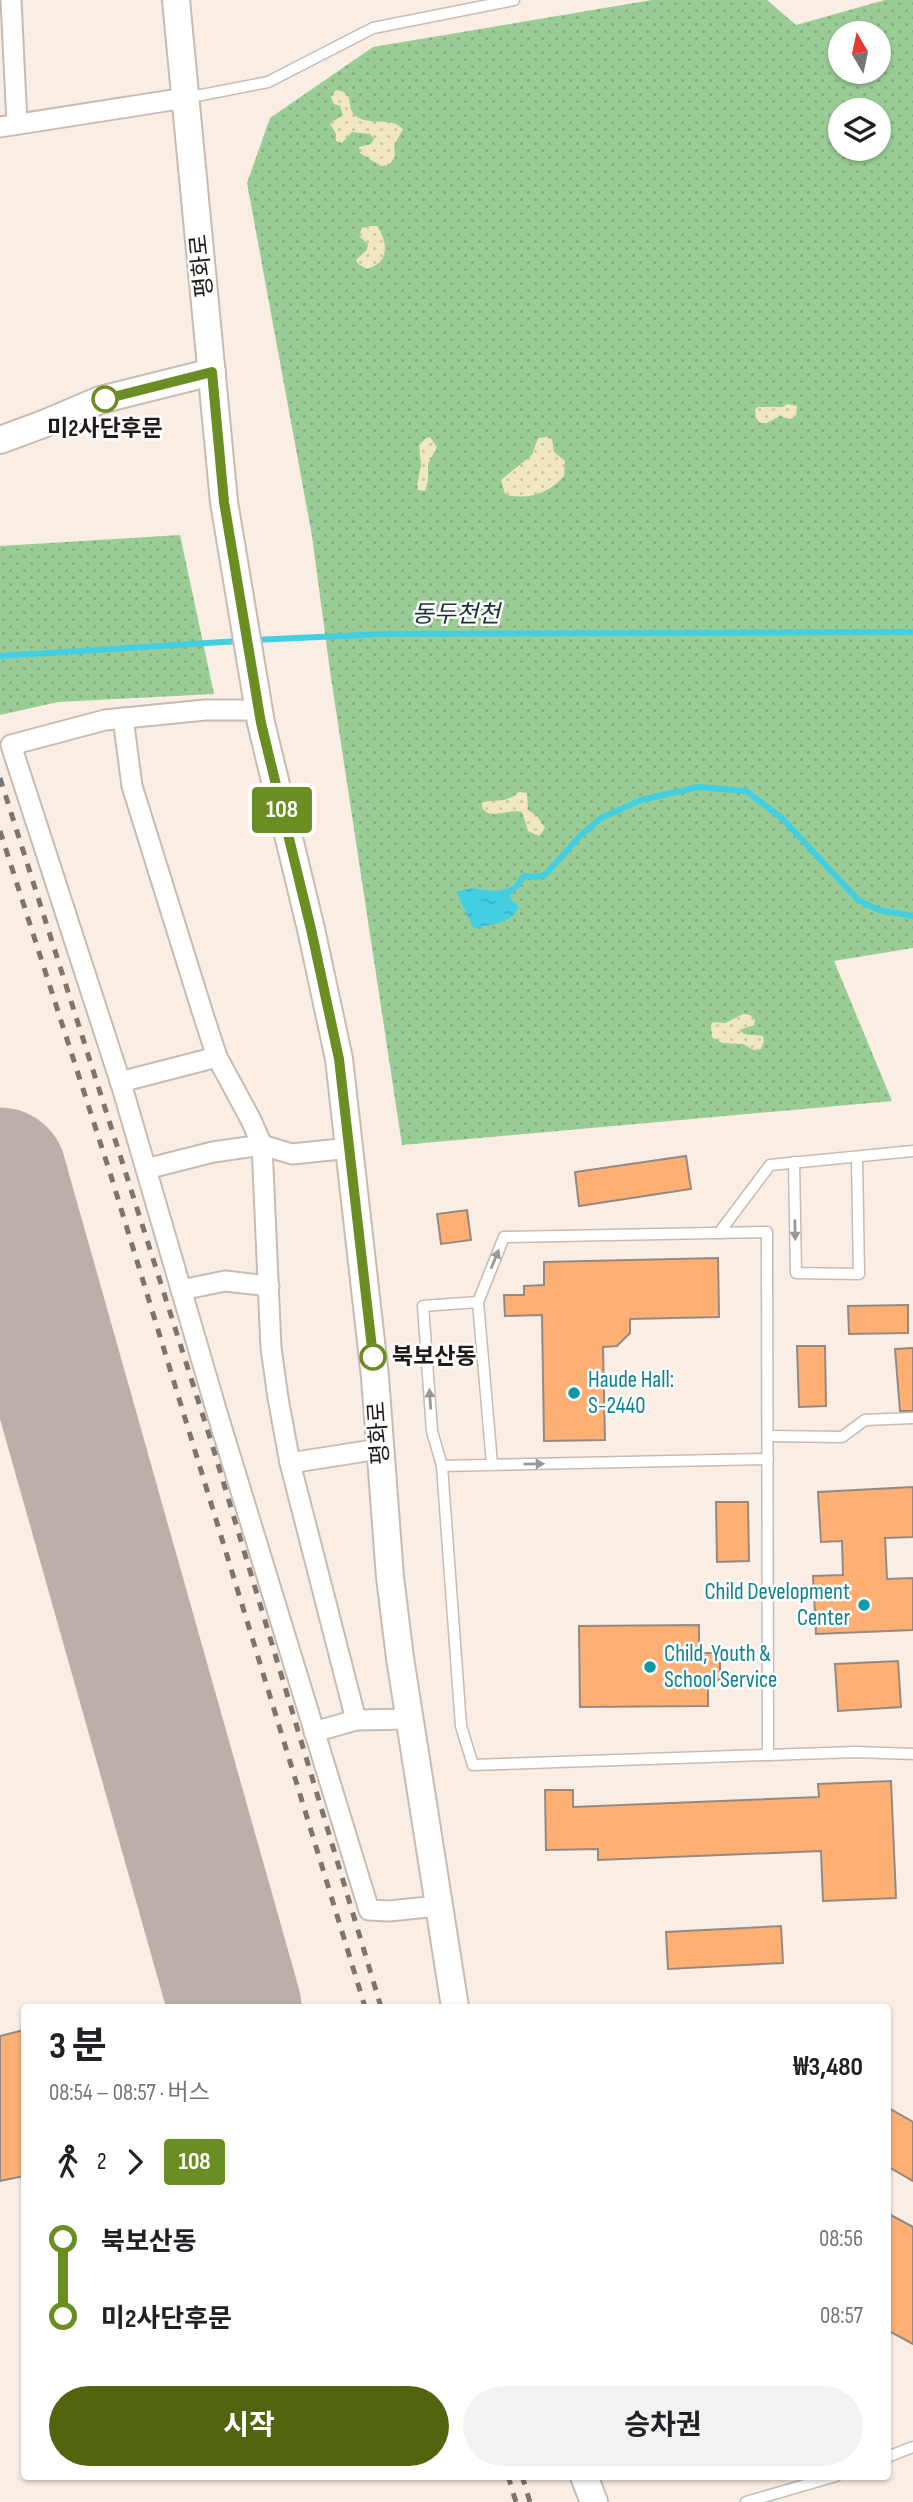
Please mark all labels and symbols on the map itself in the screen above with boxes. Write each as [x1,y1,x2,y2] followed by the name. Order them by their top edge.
[828,21,891,84] north arrow
[185,233,219,299] street label: 평화로
[92,386,118,412] marker: 미2사단후문
[47,415,163,443] place label: 미2사단후문
[412,600,503,629] water label: 동두천천
[242,787,322,833] line badge: 108
[789,1219,801,1241] one-way arrow
[489,1249,500,1270] one-way arrow
[392,1343,477,1371] place label: 북보산동
[360,1344,386,1370] marker: 북보산동
[588,1366,674,1420] place label: Haude Hall: S-2440
[566,1385,582,1401] marker: Haude Hall: S-2440
[424,1387,435,1409] one-way arrow
[363,1400,395,1466] street label: 평화로
[523,1458,545,1469] one-way arrow
[704,1578,850,1632] place label: Child Development Center
[856,1597,872,1613] marker: Child Development Center
[664,1640,777,1694] place label: Child, Youth & School Service
[642,1659,658,1675] marker: Child, Youth & School Service

